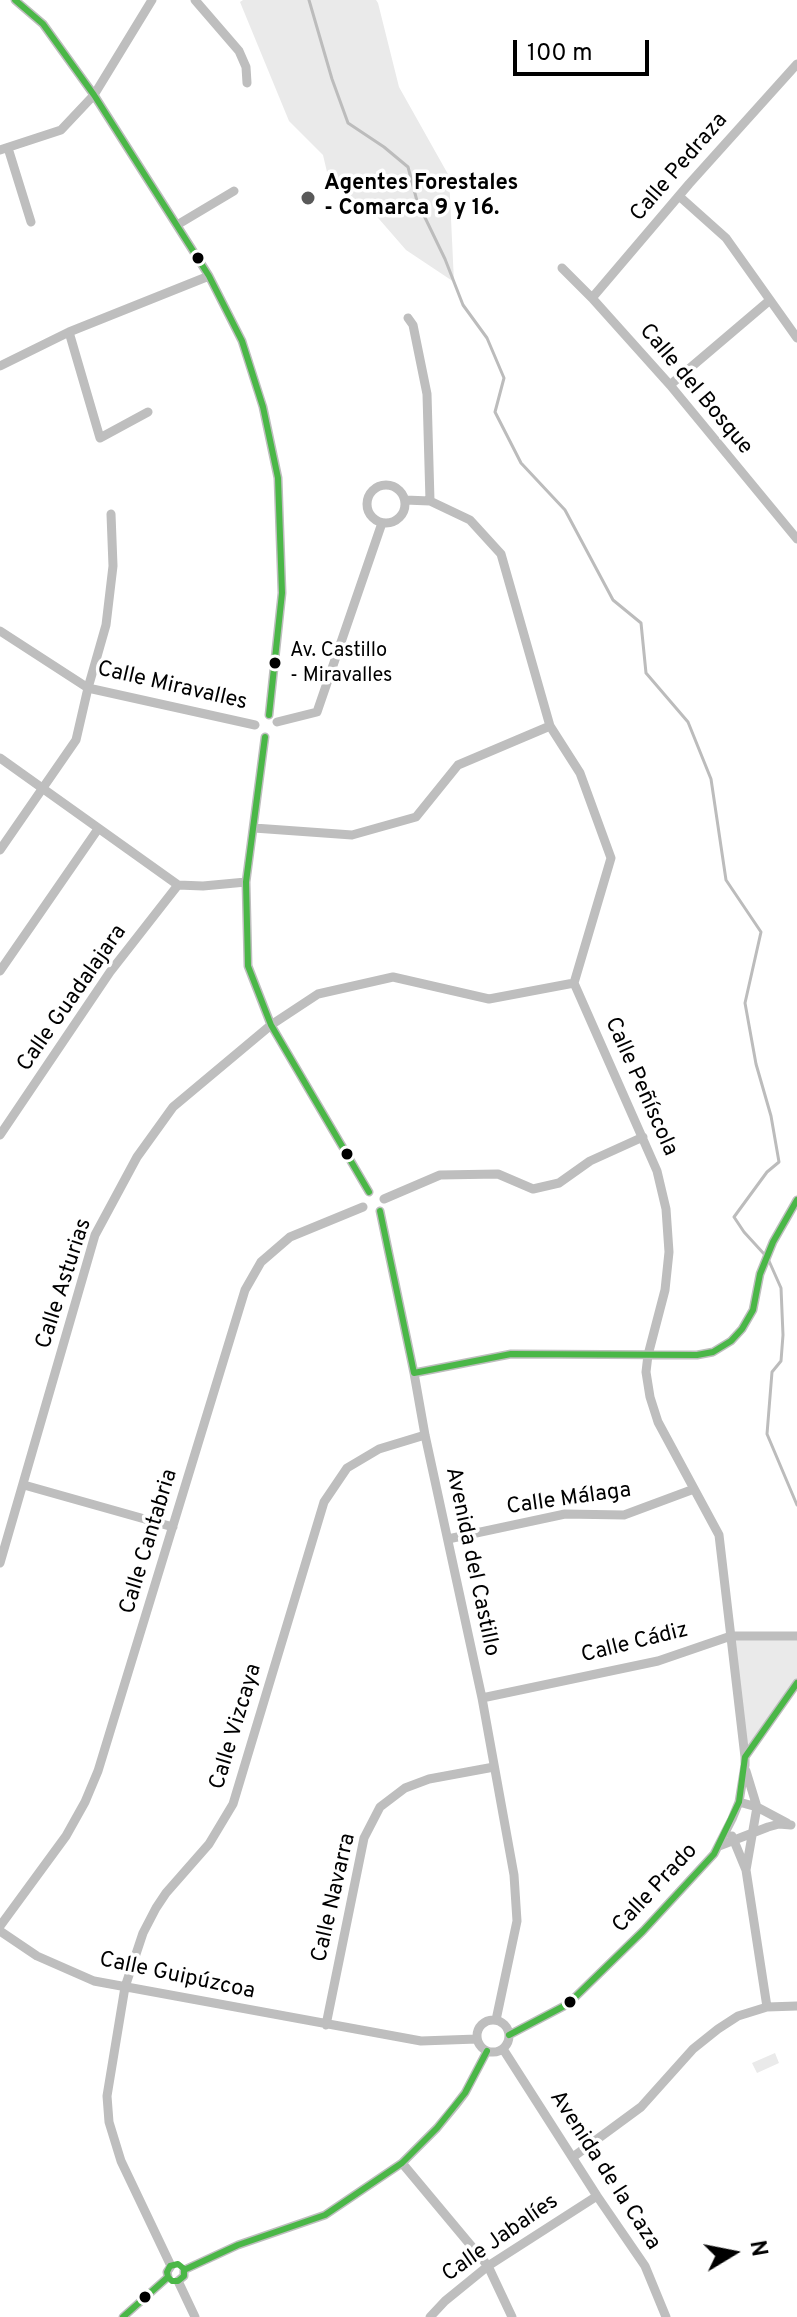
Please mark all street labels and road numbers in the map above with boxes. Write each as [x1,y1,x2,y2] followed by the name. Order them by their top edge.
[626,108,734,228] street label: Calle Pedraza
[633,319,757,461] street label: Calle del Bosque
[94,657,250,717] street label: Calle Miravalles
[13,921,133,1077] street label: Calle Guadalajara
[598,1014,682,1160] street label: Calle Peñíscola
[32,1215,98,1353] street label: Calle Asturias
[438,1465,504,1659] street label: Avenida del Castillo
[115,1466,185,1618] street label: Calle Cantabria
[505,1478,633,1522] street label: Calle Málaga
[579,1618,691,1670] street label: Calle Cádiz
[205,1661,269,1793] street label: Calle Vizcaya
[307,1831,363,1965] street label: Calle Navarra
[608,1839,704,1939] street label: Calle Prado
[97,1948,257,2006] street label: Calle Guipúzcoa
[543,2086,665,2256] street label: Avenida de la Caza
[438,2189,564,2289] street label: Calle Jabalíes

